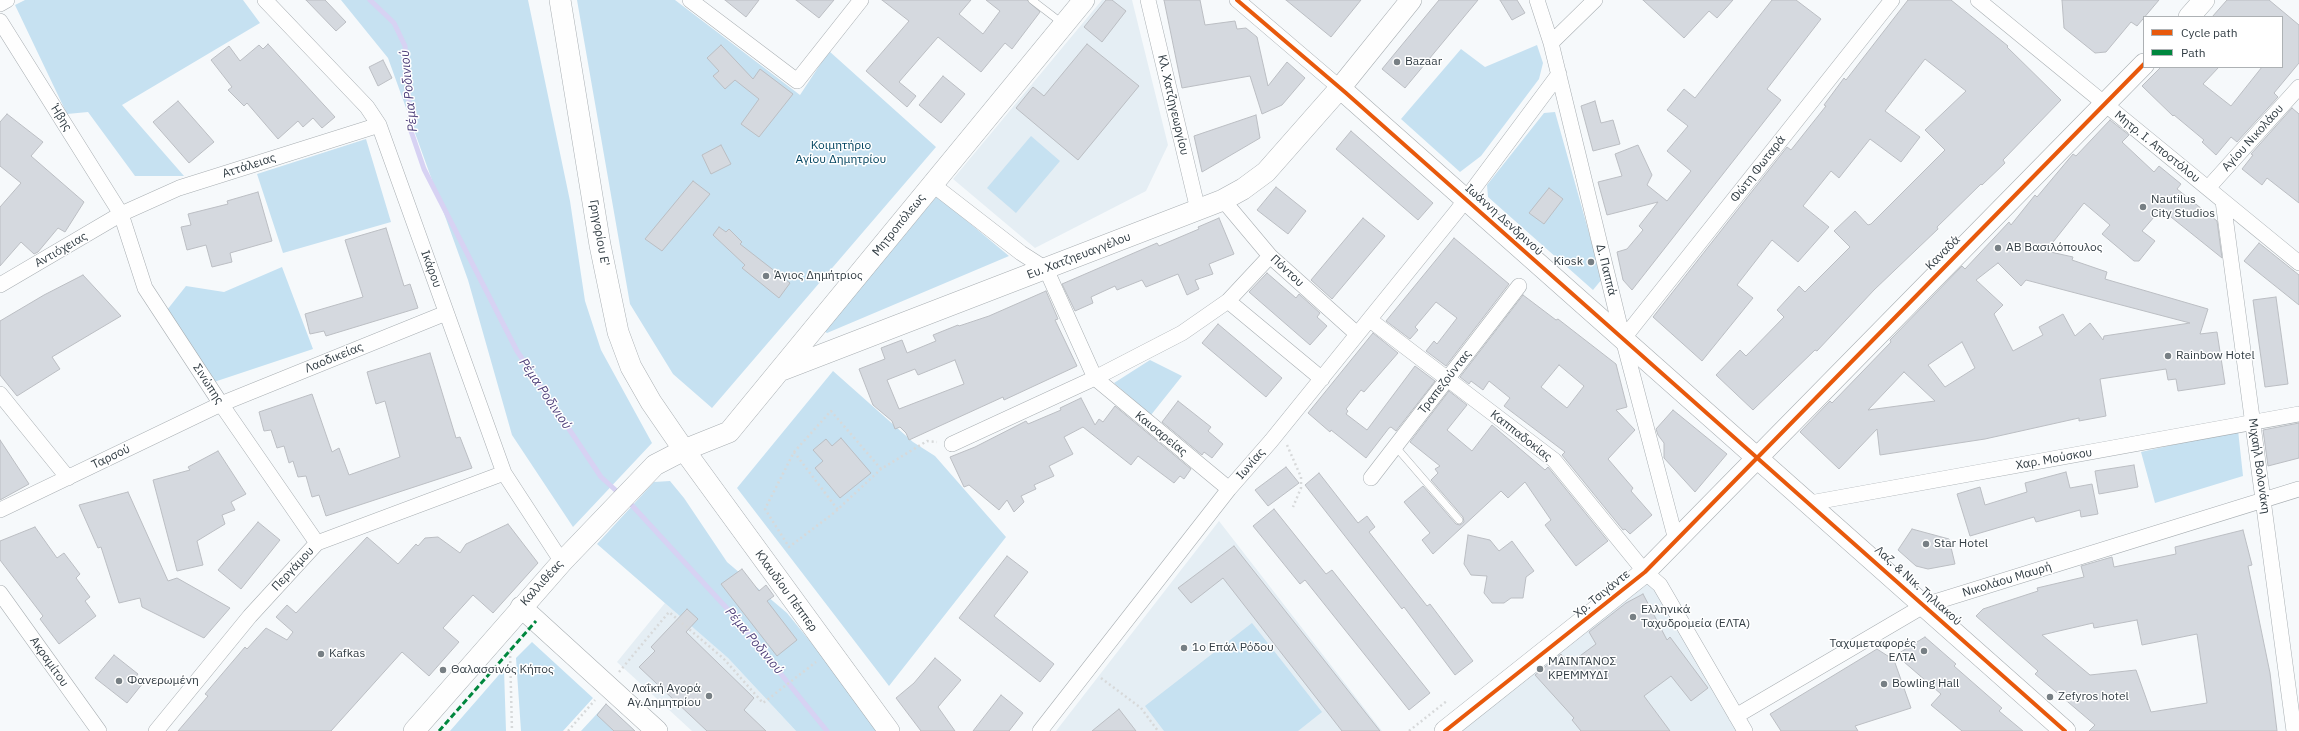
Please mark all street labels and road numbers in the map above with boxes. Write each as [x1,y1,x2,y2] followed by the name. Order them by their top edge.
[1154,53,1192,157] street label: Κλ. Χατζηγεωργίου
[47,102,75,134] street label: Ήβης
[2219,102,2287,174] street label: Αγίου Νικολάου
[2111,108,2203,186] street label: Μητρ. Ι. Αποστόλου
[1727,133,1789,205] street label: Φώτη Φωταρά
[220,151,278,181] street label: Αττάλειας
[1462,181,1546,259] street label: Ιωάννη Δενδρινού
[869,191,929,259] street label: Μητροπόλεως
[586,199,612,267] street label: Γρηγορίου Ε'
[32,229,90,271] street label: Αντιόχειας
[1025,230,1133,282] street label: Ευ. Χατζηευαγγέλου
[1923,233,1963,273] street label: Καναδά
[1593,243,1619,297] street label: Δ. Παππά
[418,248,444,290] street label: Ικάρου
[1267,252,1307,290] street label: Πόντου
[303,340,365,376] street label: Λαοδικείας
[1415,347,1475,417] street label: Τραπεζούντας
[190,361,226,407] street label: Σινώπης
[1487,407,1555,465] street label: Καππαδοκίας
[1132,409,1190,459] street label: Καισαρείας
[2245,417,2273,515] street label: Μιχαήλ Βολονάκη
[89,442,133,472] street label: Ταρσού
[1234,445,1268,483] street label: Ιωνίας
[2015,445,2093,473] street label: Χαρ. Μούσκου
[1871,543,1965,629] street label: Λαζ. & Νικ. Τηλιακού
[269,544,317,594] street label: Περγάμου
[752,548,820,634] street label: Κλαυδίου Πέππερ
[518,557,566,609] street label: Καλλιθέας
[1961,560,2053,600] street label: Νικολάου Μαυρή
[1571,567,1633,621] street label: Χρ. Τσιγάντε
[27,634,71,690] street label: Ακραμίτου

